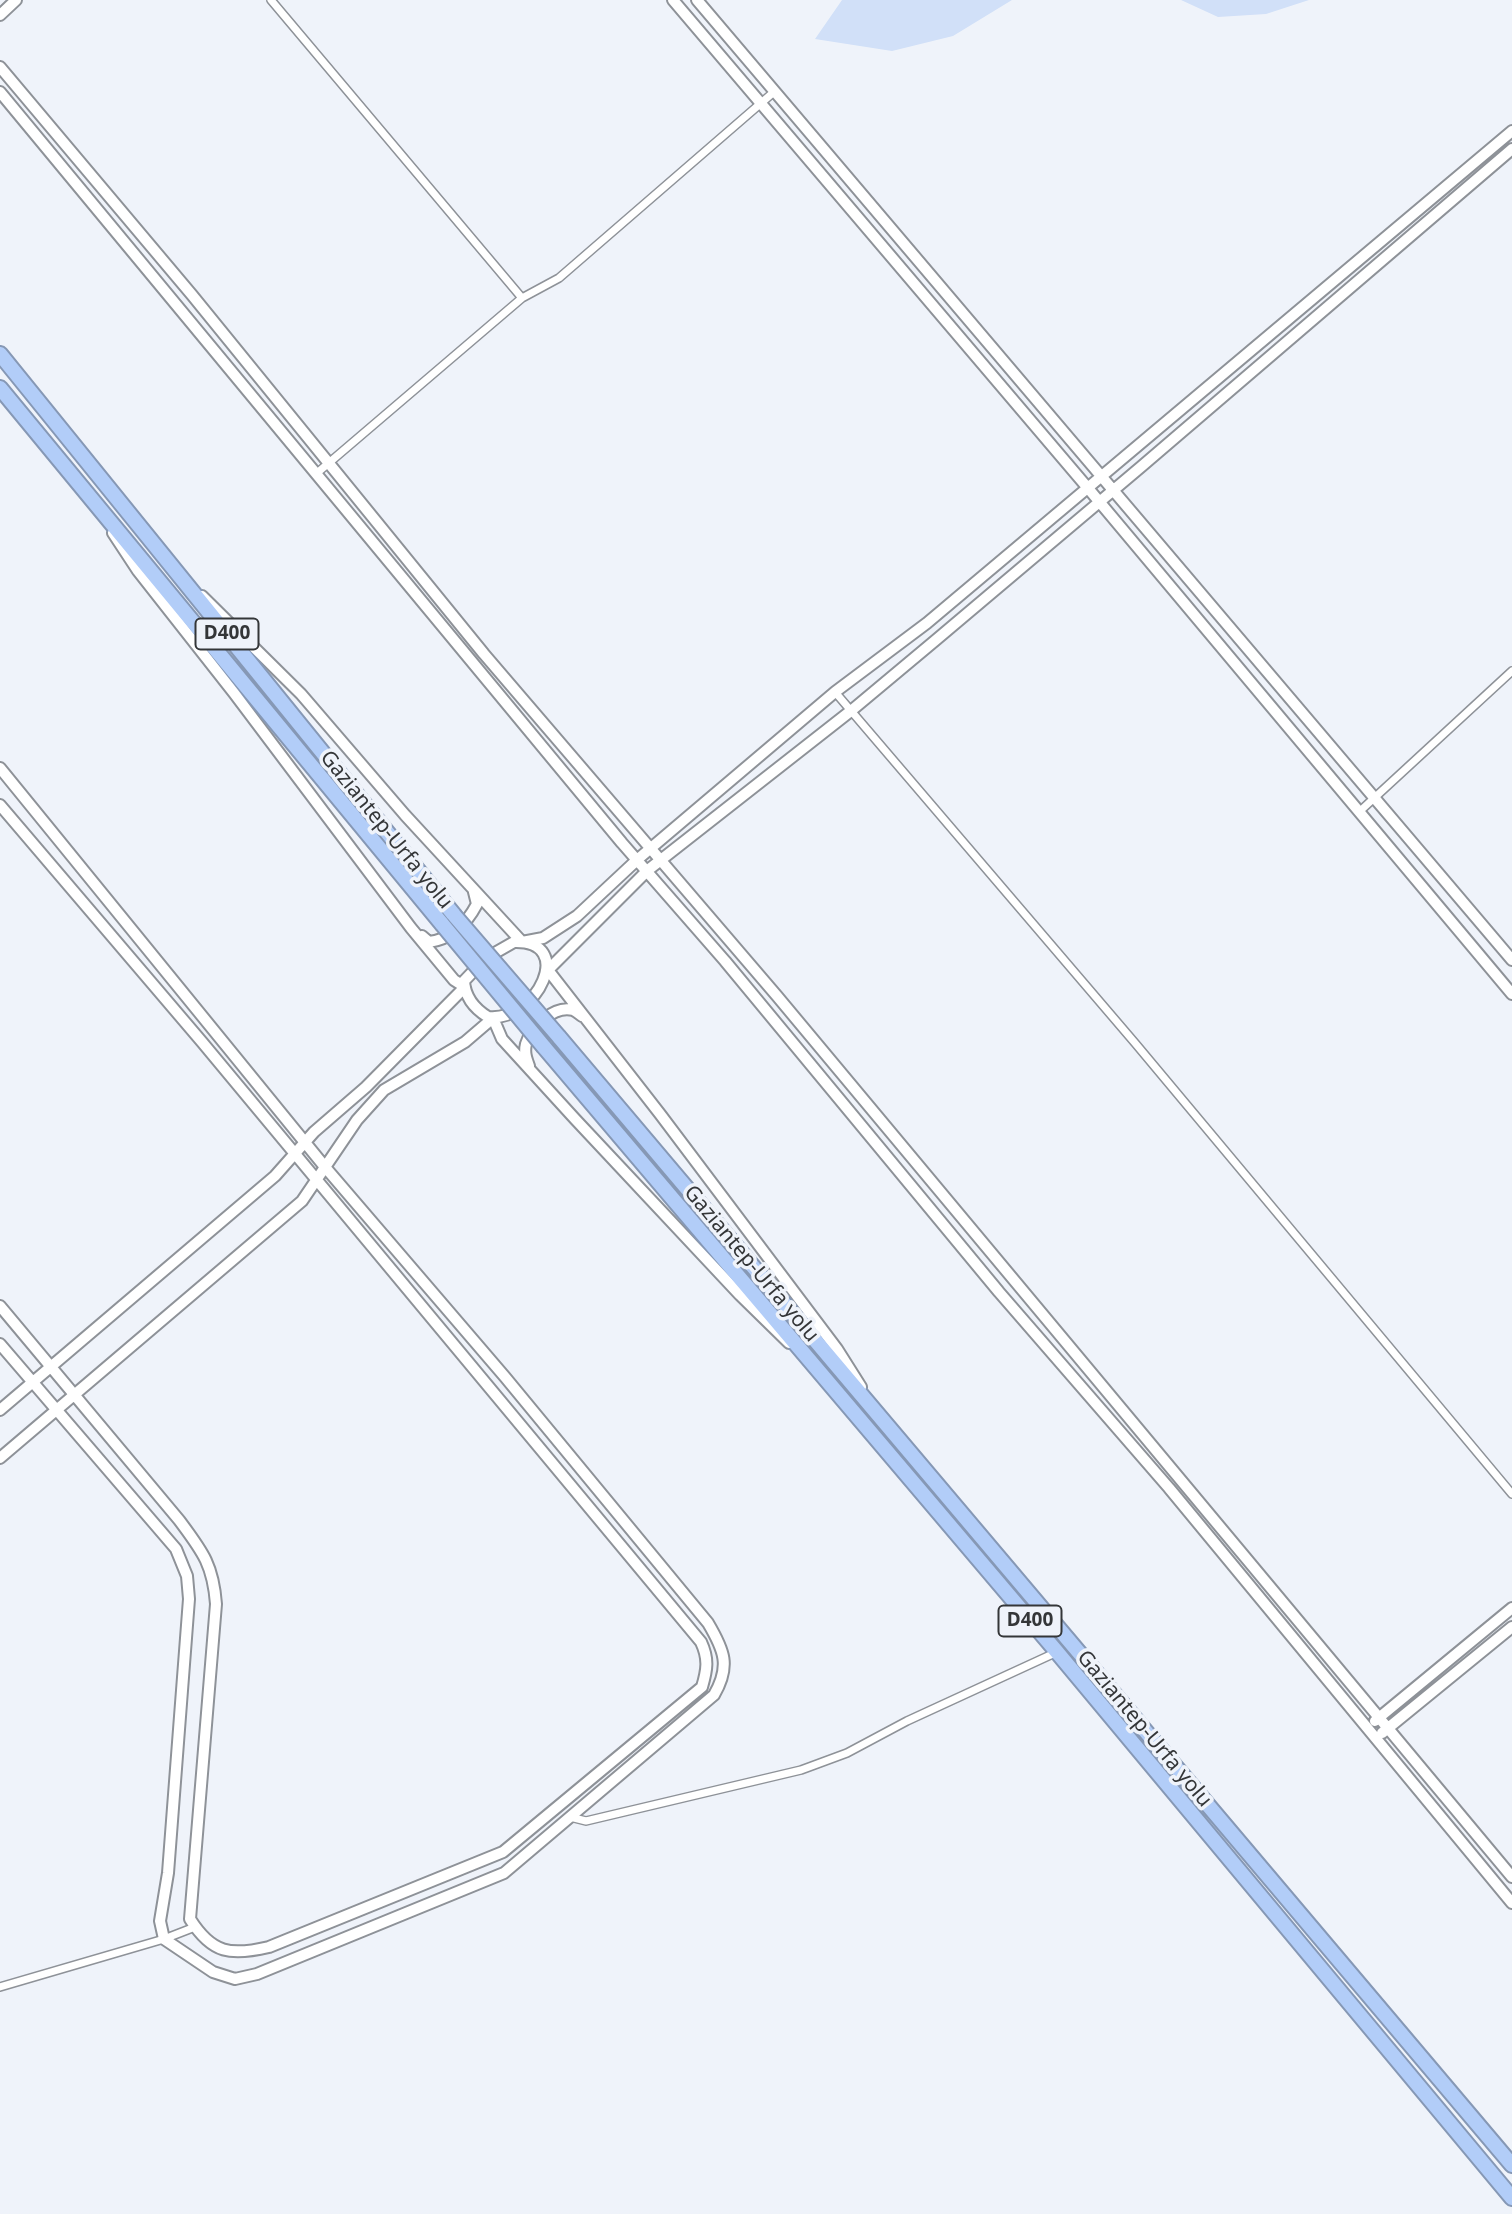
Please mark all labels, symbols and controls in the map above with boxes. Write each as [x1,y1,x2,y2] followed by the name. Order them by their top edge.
[196,618,258,650] road number: D400
[314,746,458,914] street label: Gaziantep-Urfa yolu
[678,1181,824,1347] street label: Gaziantep-Urfa yolu
[998,1606,1062,1637] road number: D400
[1071,1646,1217,1812] street label: Gaziantep-Urfa yolu

